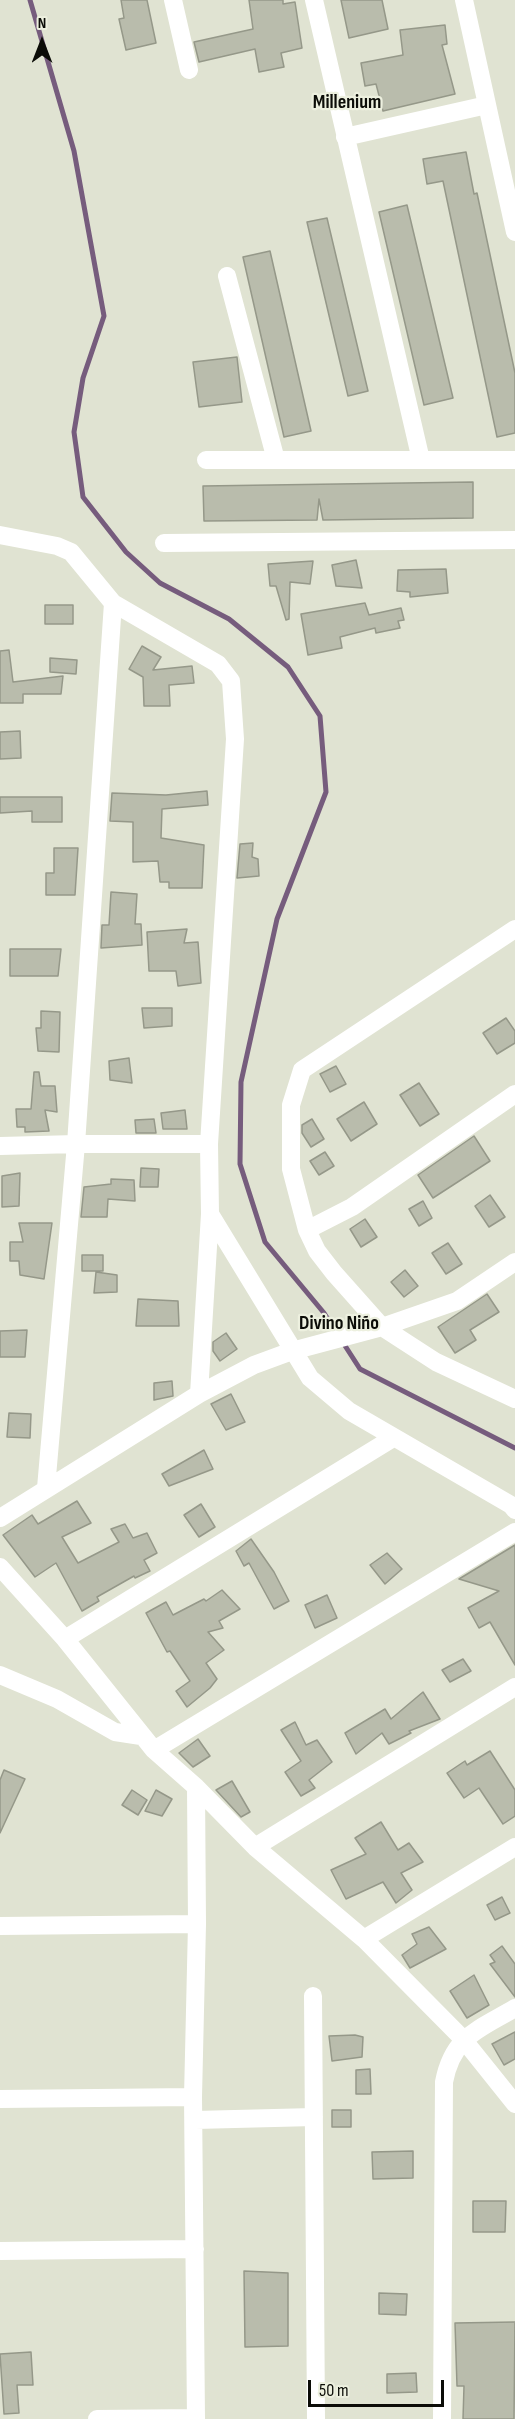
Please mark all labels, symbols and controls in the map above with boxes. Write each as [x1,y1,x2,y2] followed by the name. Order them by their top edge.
[12,12,72,72] north arrow
[38,14,46,33] text: N
[313,91,381,115] district label: Millenium
[299,1312,379,1336] district label: Divino Niño
[311,2368,448,2406] scale bar
[319,2380,349,2401] text: 50 m

